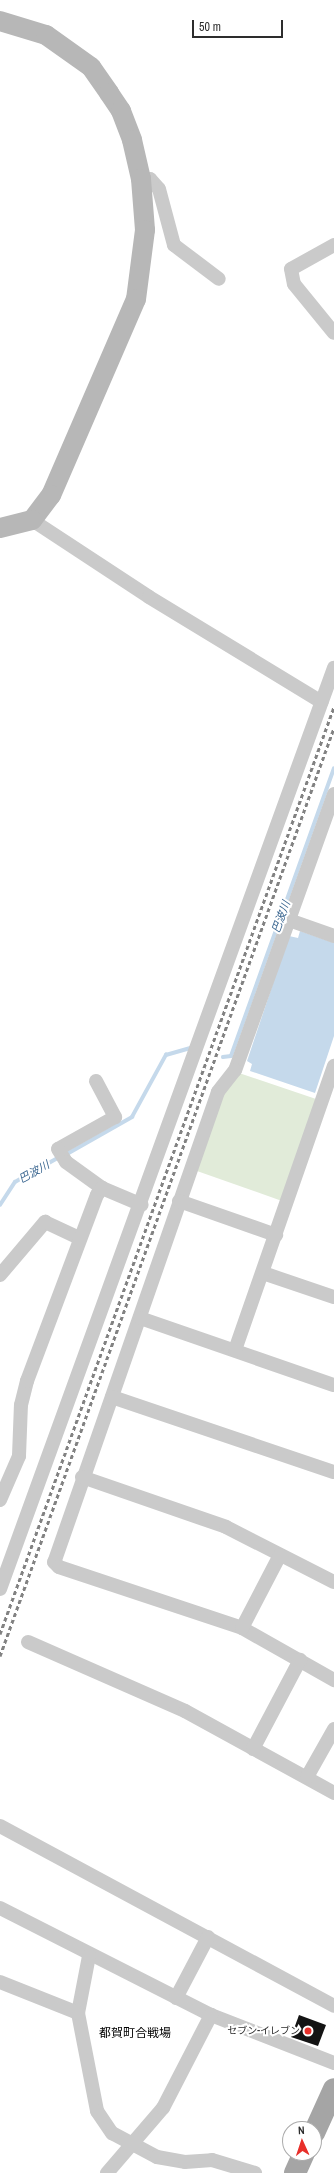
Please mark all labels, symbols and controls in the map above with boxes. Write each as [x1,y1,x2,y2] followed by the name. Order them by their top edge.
[194,12,285,38] scale bar
[199,19,221,35] text: 50 m
[269,899,293,935] water label: 巴波川
[16,1158,52,1186] water label: 巴波川
[227,2025,300,2037] place label: セブン-イレブン
[303,2026,313,2036] marker: セブン-イレブン
[99,2027,171,2041] district label: 都賀町合戦場
[282,2121,322,2161] north arrow
[298,2123,305,2137] text: N

